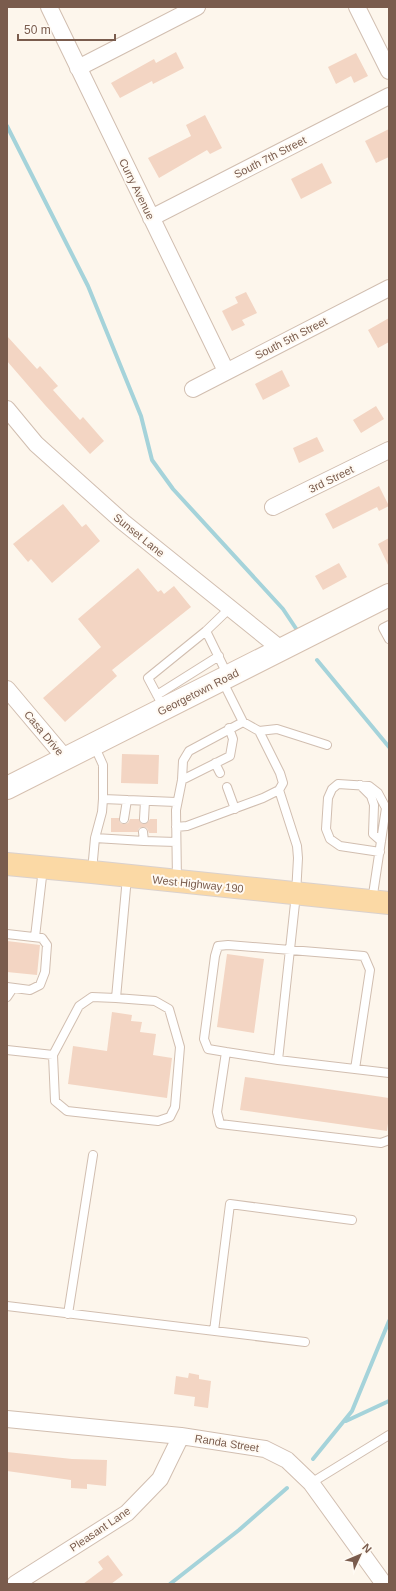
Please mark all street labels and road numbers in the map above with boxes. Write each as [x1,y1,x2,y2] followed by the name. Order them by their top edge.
[232,134,308,180] street label: South 7th Street
[117,157,157,221] street label: Curry Avenue
[253,315,329,361] street label: South 5th Street
[307,463,355,495] street label: 3rd Street
[111,511,167,559] street label: Sunset Lane
[156,666,240,718] street label: Georgetown Road
[22,708,66,758] street label: Casa Drive
[152,873,244,895] street label: West Highway 190
[194,1432,260,1454] street label: Randa Street
[67,1504,133,1554] street label: Pleasant Lane

